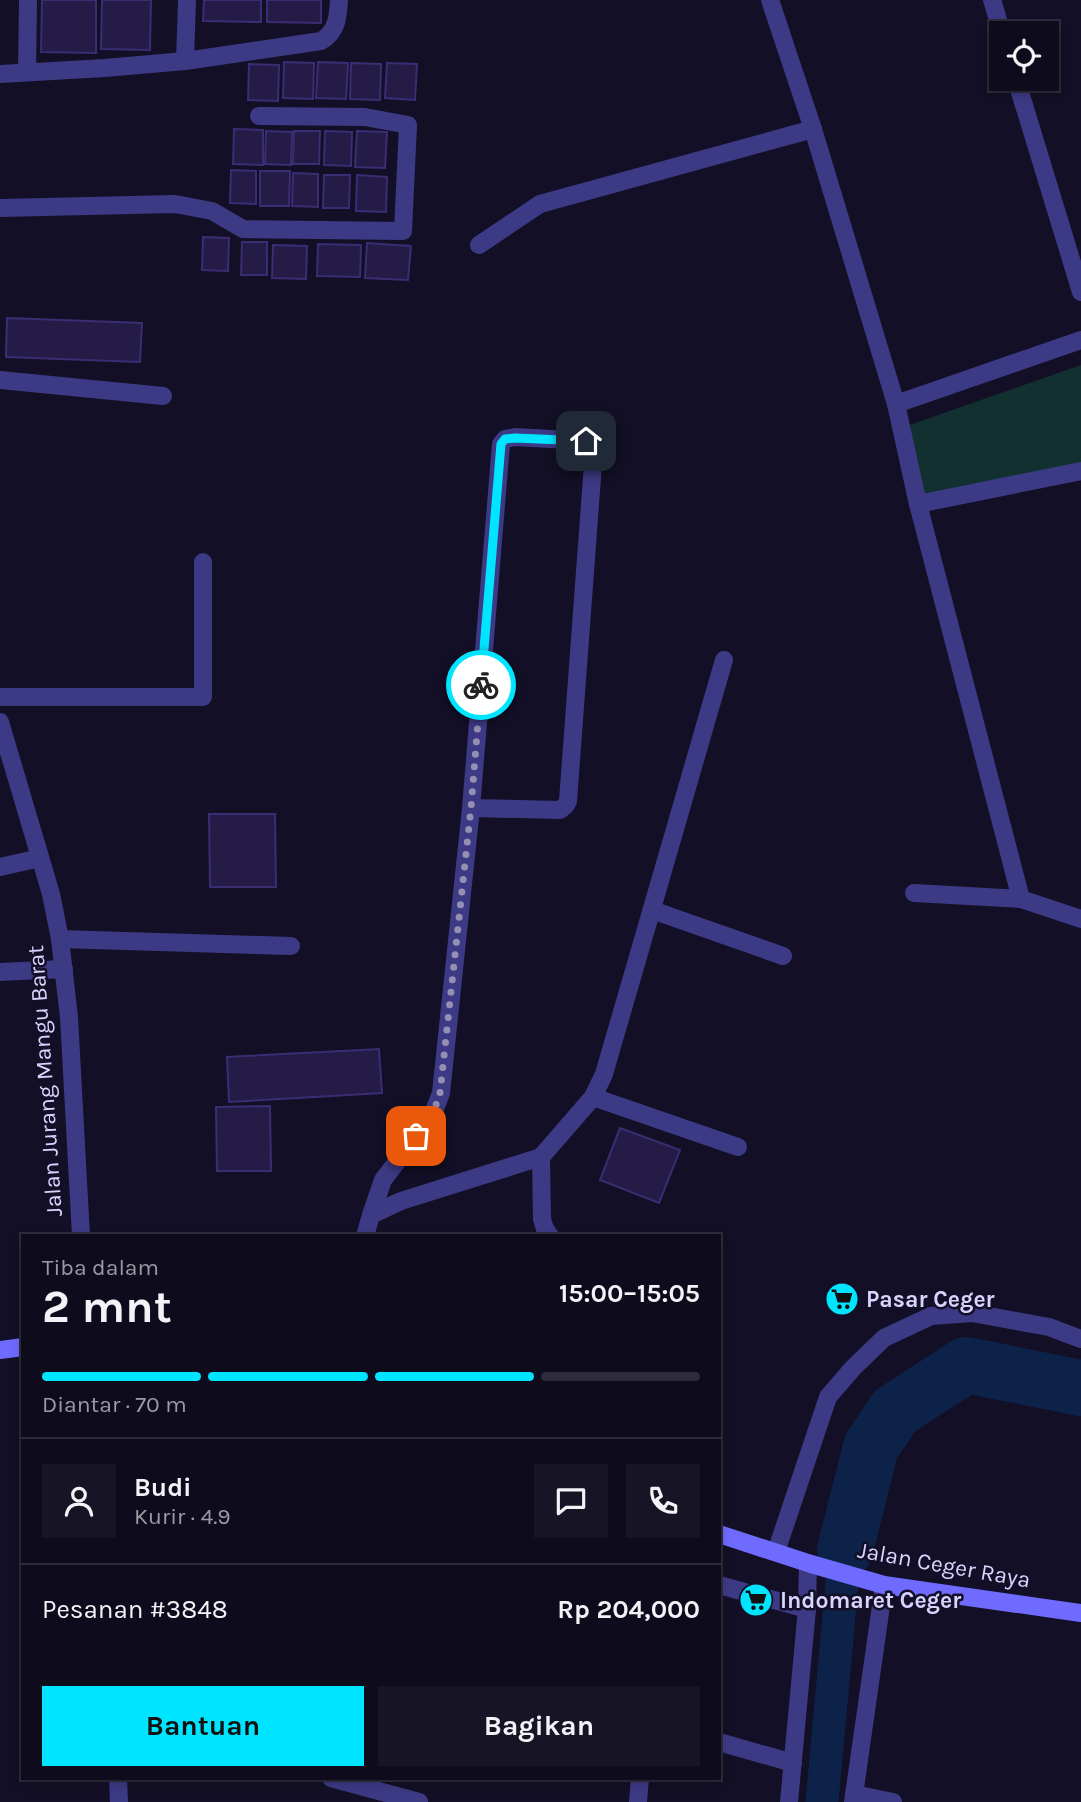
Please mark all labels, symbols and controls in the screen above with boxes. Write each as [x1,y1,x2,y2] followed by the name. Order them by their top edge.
[989,21,1059,91] map controls
[989,21,1059,91] button: locate
[556,411,616,471] pin
[567,422,605,460] icon: home
[446,650,516,720] courier
[462,666,500,704] icon: bike
[22,944,68,1218] street label: Jalan Jurang Mangu Barat
[386,1106,446,1166] pin
[397,1117,435,1155] icon: bag
[42,1254,159,1281] text: Tiba dalam
[559,1278,700,1309] text: 15:00–15:05
[42,1280,172,1334] text: 2 mnt
[823,1280,861,1318] supermarket icon: Pasar Ceger
[866,1286,995,1313] place label: Pasar Ceger
[42,1391,187,1418] text: Diantar · 70 m
[42,1464,116,1538] button: person
[534,1464,608,1538] button: chat
[626,1464,700,1538] button: phone
[134,1472,192,1503] text: Budi
[134,1503,231,1530] text: Kurir · 4.9
[855,1537,1033,1593] street label: Jalan Ceger Raya
[737,1581,775,1619] supermarket icon: Indomaret Ceger
[780,1587,961,1614] place label: Indomaret Ceger
[42,1594,228,1625] text: Pesanan #3848
[557,1594,700,1625] text: Rp 204,000
[42,1686,364,1766] button: Bantuan
[378,1686,700,1766] button: Bagikan

